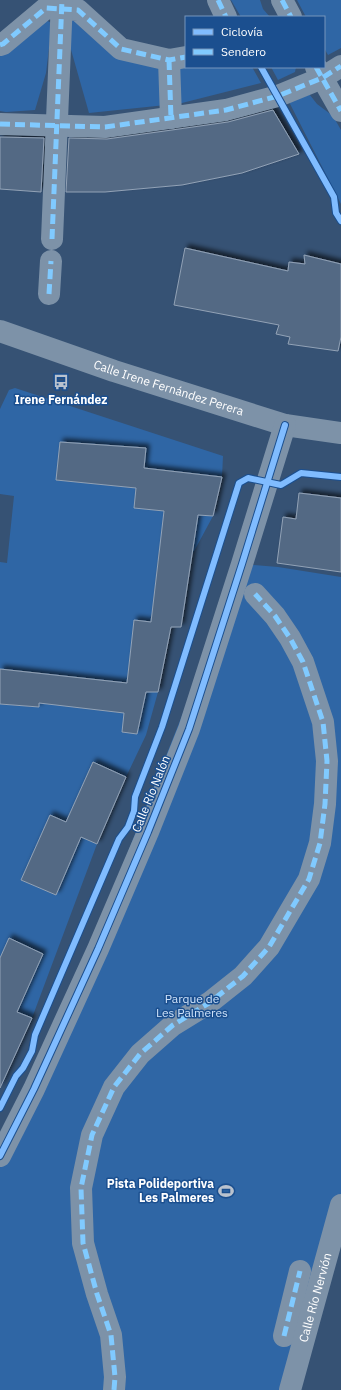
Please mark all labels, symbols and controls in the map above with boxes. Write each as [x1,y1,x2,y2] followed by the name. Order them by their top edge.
[185,16,325,68] legend
[221,24,263,39] text: Ciclovía
[221,44,266,59] text: Sendero
[92,356,246,419] street label: Calle Irene Fernández Perera
[52,373,70,391] bus stop icon: Irene Fernández
[14,392,108,407] place label: Irene Fernández
[128,753,173,834] street label: Calle Río Nalón
[156,991,228,1020] park label: Parque de Les Palmeres
[107,1176,214,1205] place label: Pista Polideportiva Les Palmeres
[217,1182,235,1200] sports icon: Pista Polideportiva Les Palmeres
[296,1251,335,1344] street label: Calle Río Nervión

